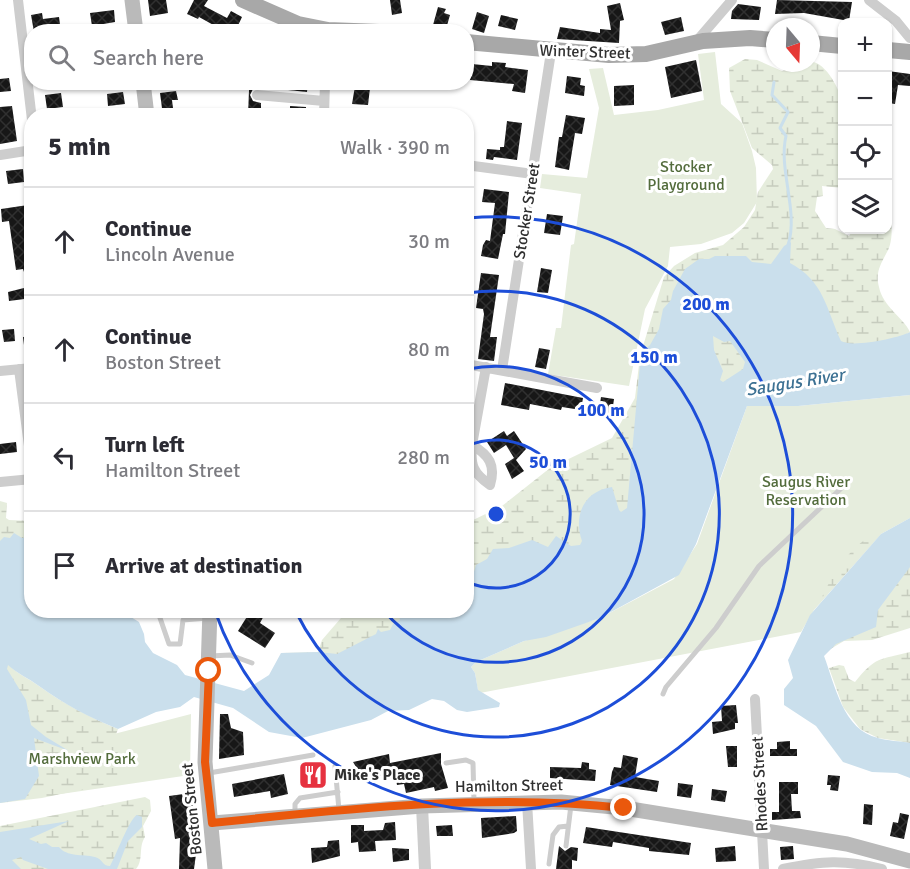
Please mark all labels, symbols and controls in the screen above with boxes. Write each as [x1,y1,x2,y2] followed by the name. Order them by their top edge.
[766,18,820,72] north arrow
[838,18,892,234] map controls
[838,18,892,72] button: +
[24,24,474,90] search box
[539,40,631,64] street label: Winter Street
[45,41,78,74] icon: search
[93,44,204,71] text: Search here
[838,72,892,126] button: −
[838,126,892,180] button: locate
[48,131,111,163] text: 5 min
[340,135,450,160] text: Walk · 390 m
[647,157,725,195] park label: Stocker Playground
[510,161,545,260] street label: Stocker Street
[838,180,892,234] button: layers
[105,215,192,242] text: Continue
[48,225,81,258] icon: ahead
[408,229,450,254] text: 30 m
[105,242,235,267] text: Lincoln Avenue
[682,293,730,315] text: 200 m
[105,323,192,350] text: Continue
[48,333,81,366] icon: ahead
[408,337,450,362] text: 80 m
[630,346,678,368] text: 150 m
[105,350,221,375] text: Boston Street
[744,363,848,401] water label: Saugus River
[577,399,625,421] text: 100 m
[105,431,185,458] text: Turn left
[48,441,81,474] icon: left
[397,445,450,470] text: 280 m
[529,451,567,473] text: 50 m
[105,458,240,483] text: Hamilton Street
[762,472,850,510] park label: Saugus River Reservation
[486,504,506,524] centre of rings
[48,549,81,582] icon: arrive
[105,552,302,579] text: Arrive at destination
[195,657,221,683] route start
[747,735,772,832] street label: Rhodes Street
[28,749,136,769] park label: Marshview Park
[297,759,329,791] restaurant icon: Mike's Place
[177,761,207,856] street label: Boston Street
[334,765,421,785] place label: Mike's Place
[455,775,564,797] street label: Hamilton Street
[610,794,636,820] route end

